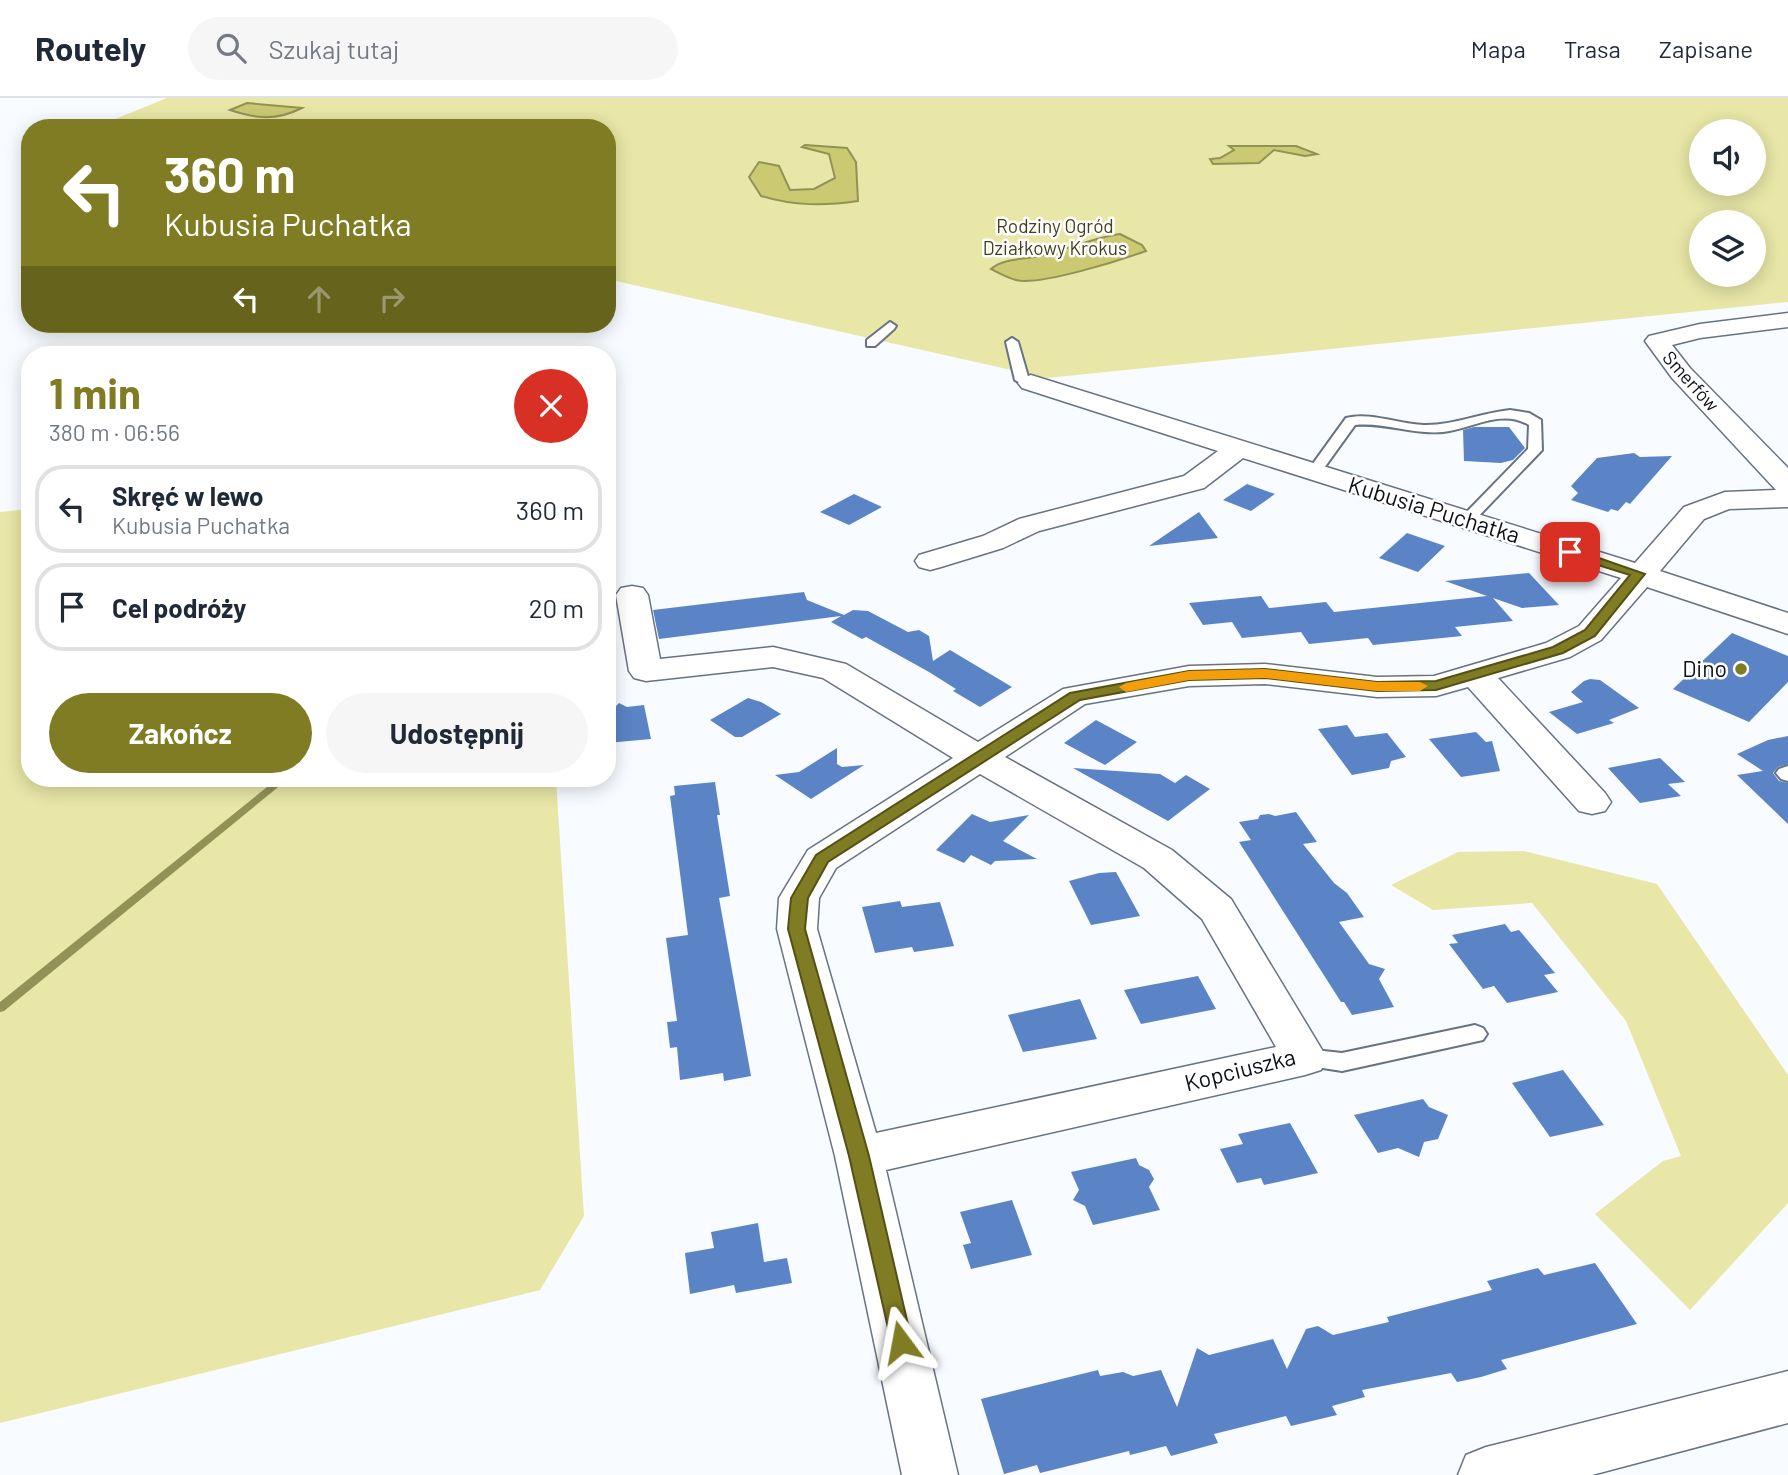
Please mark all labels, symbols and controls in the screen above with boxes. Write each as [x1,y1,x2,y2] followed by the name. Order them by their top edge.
[188,17,678,80] search box
[35,28,146,68] text: Routely
[212,29,250,67] icon: search
[268,33,399,64] text: Szukaj tutaj
[1471,34,1526,63] text: Mapa
[1564,34,1621,63] text: Trasa
[1659,34,1753,63] text: Zapisane
[1689,119,1766,287] map controls
[1689,119,1766,196] button: sound
[164,144,295,203] text: 360 m
[49,147,140,238] icon: left
[164,204,412,242] text: Kubusia Puchatka
[1689,210,1766,287] button: layers
[983,214,1127,259] park label: Rodziny Ogród Działkowy Krokus
[227,280,265,318] icon: left
[300,280,338,318] icon: ahead
[373,280,411,318] icon: right
[1658,346,1725,416] street label: Smerfów
[49,367,141,417] text: 1 min
[514,369,588,443] button: close
[49,418,180,446] text: 380 m · 06:56
[1345,470,1523,548] street label: Kubusia Puchatka
[112,480,264,511] text: Skręć w lewo
[53,490,91,528] icon: left
[516,494,584,525] text: 360 m
[112,511,290,539] text: Kubusia Puchatka
[1540,522,1600,582] pin
[1551,533,1589,571] icon: arrive
[53,588,91,626] icon: arrive
[112,592,246,623] text: Cel podróży
[529,592,584,623] text: 20 m
[1682,654,1727,682] place label: Dino
[1733,661,1749,677] marker: Dino
[49,693,312,773] button: Zakończ
[326,693,588,773] button: Udostępnij
[1181,1042,1298,1096] street label: Kopciuszka
[864,1305,938,1379] position arrow

